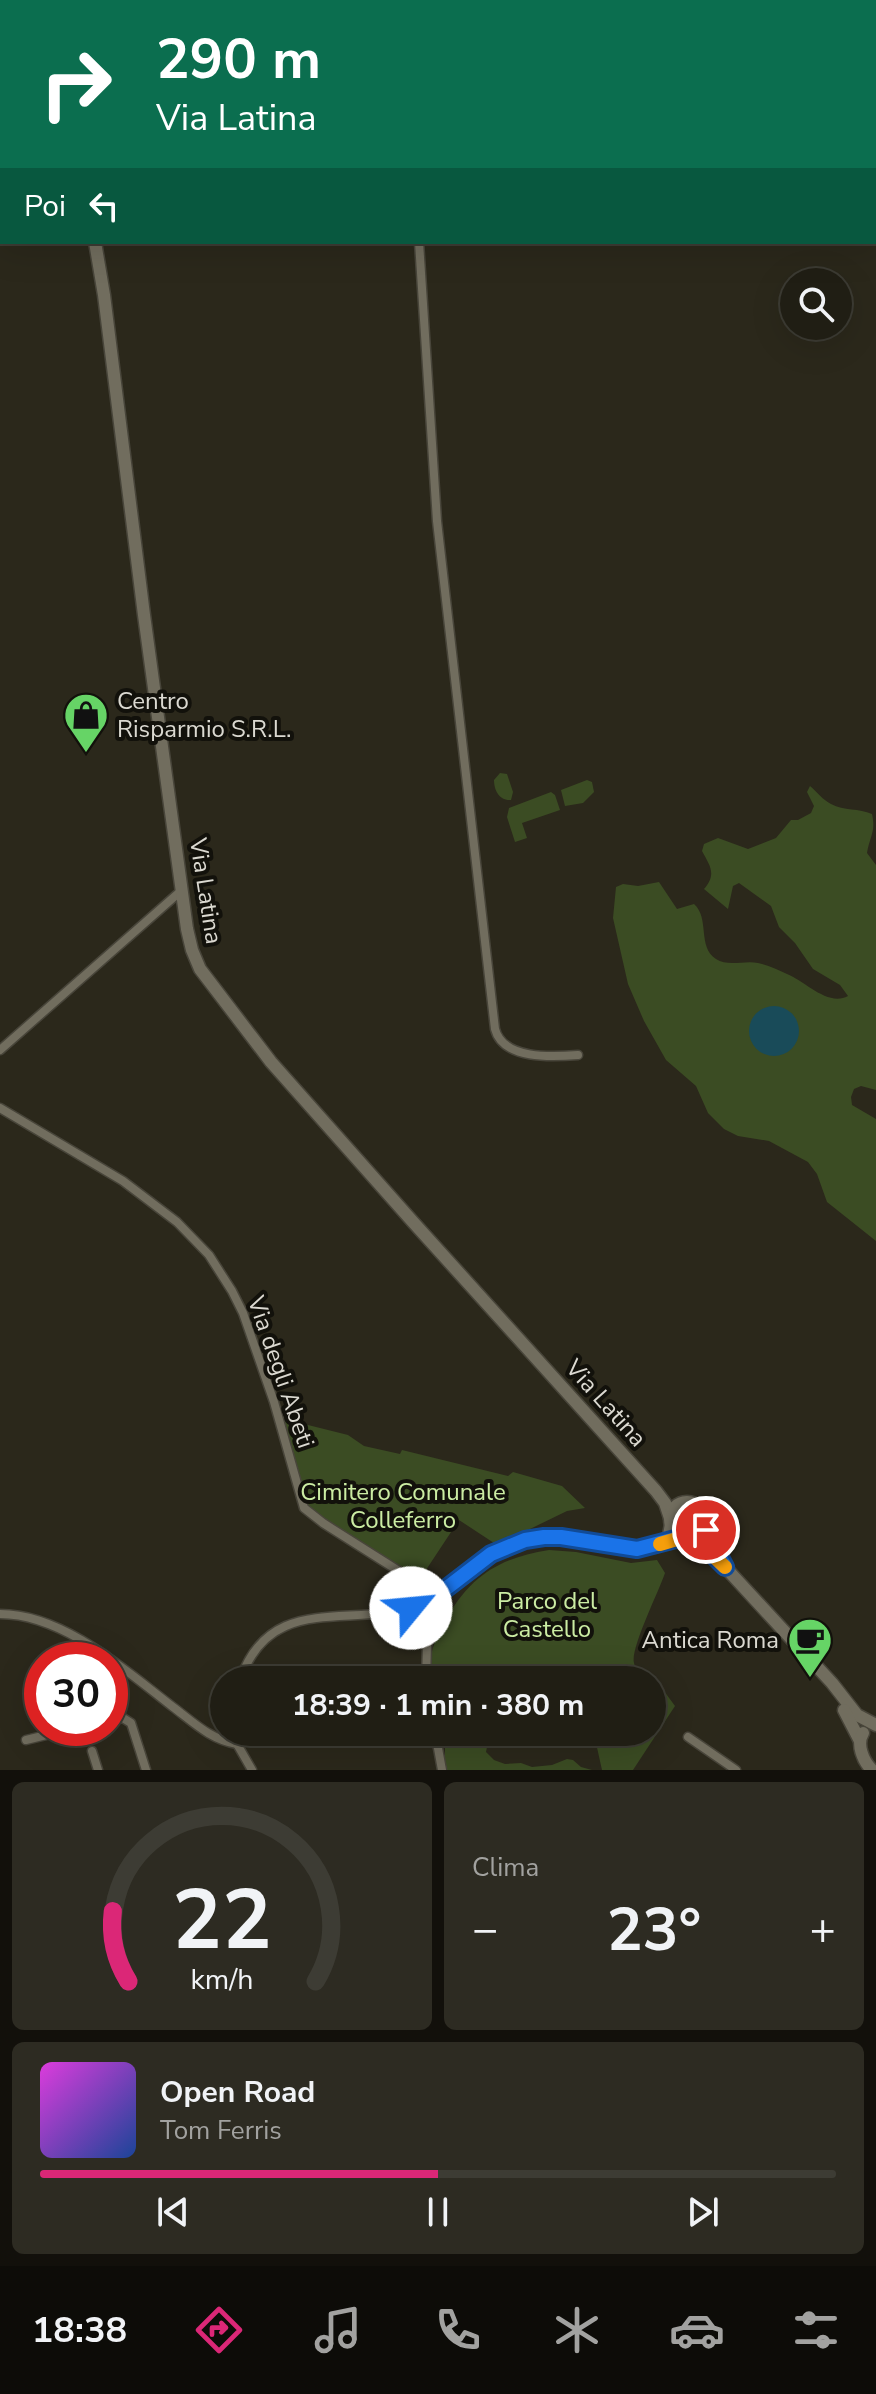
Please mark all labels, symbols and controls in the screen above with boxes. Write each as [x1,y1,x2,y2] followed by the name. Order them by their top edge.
[156,21,321,98] text: 290 m
[24,32,128,136] icon: right
[156,94,317,143] text: Via Latina
[82,184,126,228] icon: left
[24,186,66,227] text: Poi
[780,268,852,340] map controls
[780,268,852,340] button: search
[117,685,292,745] place label: Centro Risparmio S.R.L.
[62,691,110,754] shop icon: Centro Risparmio S.R.L.
[182,835,230,946] street label: Via Latina
[240,1291,322,1452] street label: Via degli Abeti
[558,1352,654,1453] street label: Via Latina
[300,1476,506,1536] park label: Cimitero Comunale Colleferro
[672,1496,740,1564] pin
[684,1508,728,1552] icon: arrive
[369,1566,453,1650] position arrow
[497,1585,597,1645] park label: Parco del Castello
[786,1616,834,1679] cafe icon: Antica Roma
[642,1624,779,1656] place label: Antica Roma
[24,1642,128,1746] speed limit sign: 30
[292,1685,584,1726] text: 18:39 · 1 min · 380 m
[472,1850,539,1885] text: Clima
[172,1864,272,1977] text: 22
[607,1889,701,1971] text: 23°
[472,1900,498,1960] text: −
[810,1900,836,1960] text: +
[191,1960,253,1999] text: km/h
[160,2072,315,2113] text: Open Road
[160,2113,282,2148] text: Tom Ferris
[151,2190,195,2234] icon: previous
[416,2190,460,2234] icon: pause
[681,2190,725,2234] icon: next
[191,2302,247,2358] icon: directions
[310,2302,366,2358] icon: music
[430,2302,486,2358] icon: phone
[549,2302,605,2358] icon: climate
[669,2302,725,2358] icon: car
[788,2302,844,2358] icon: filters
[32,2306,127,2355] text: 18:38

